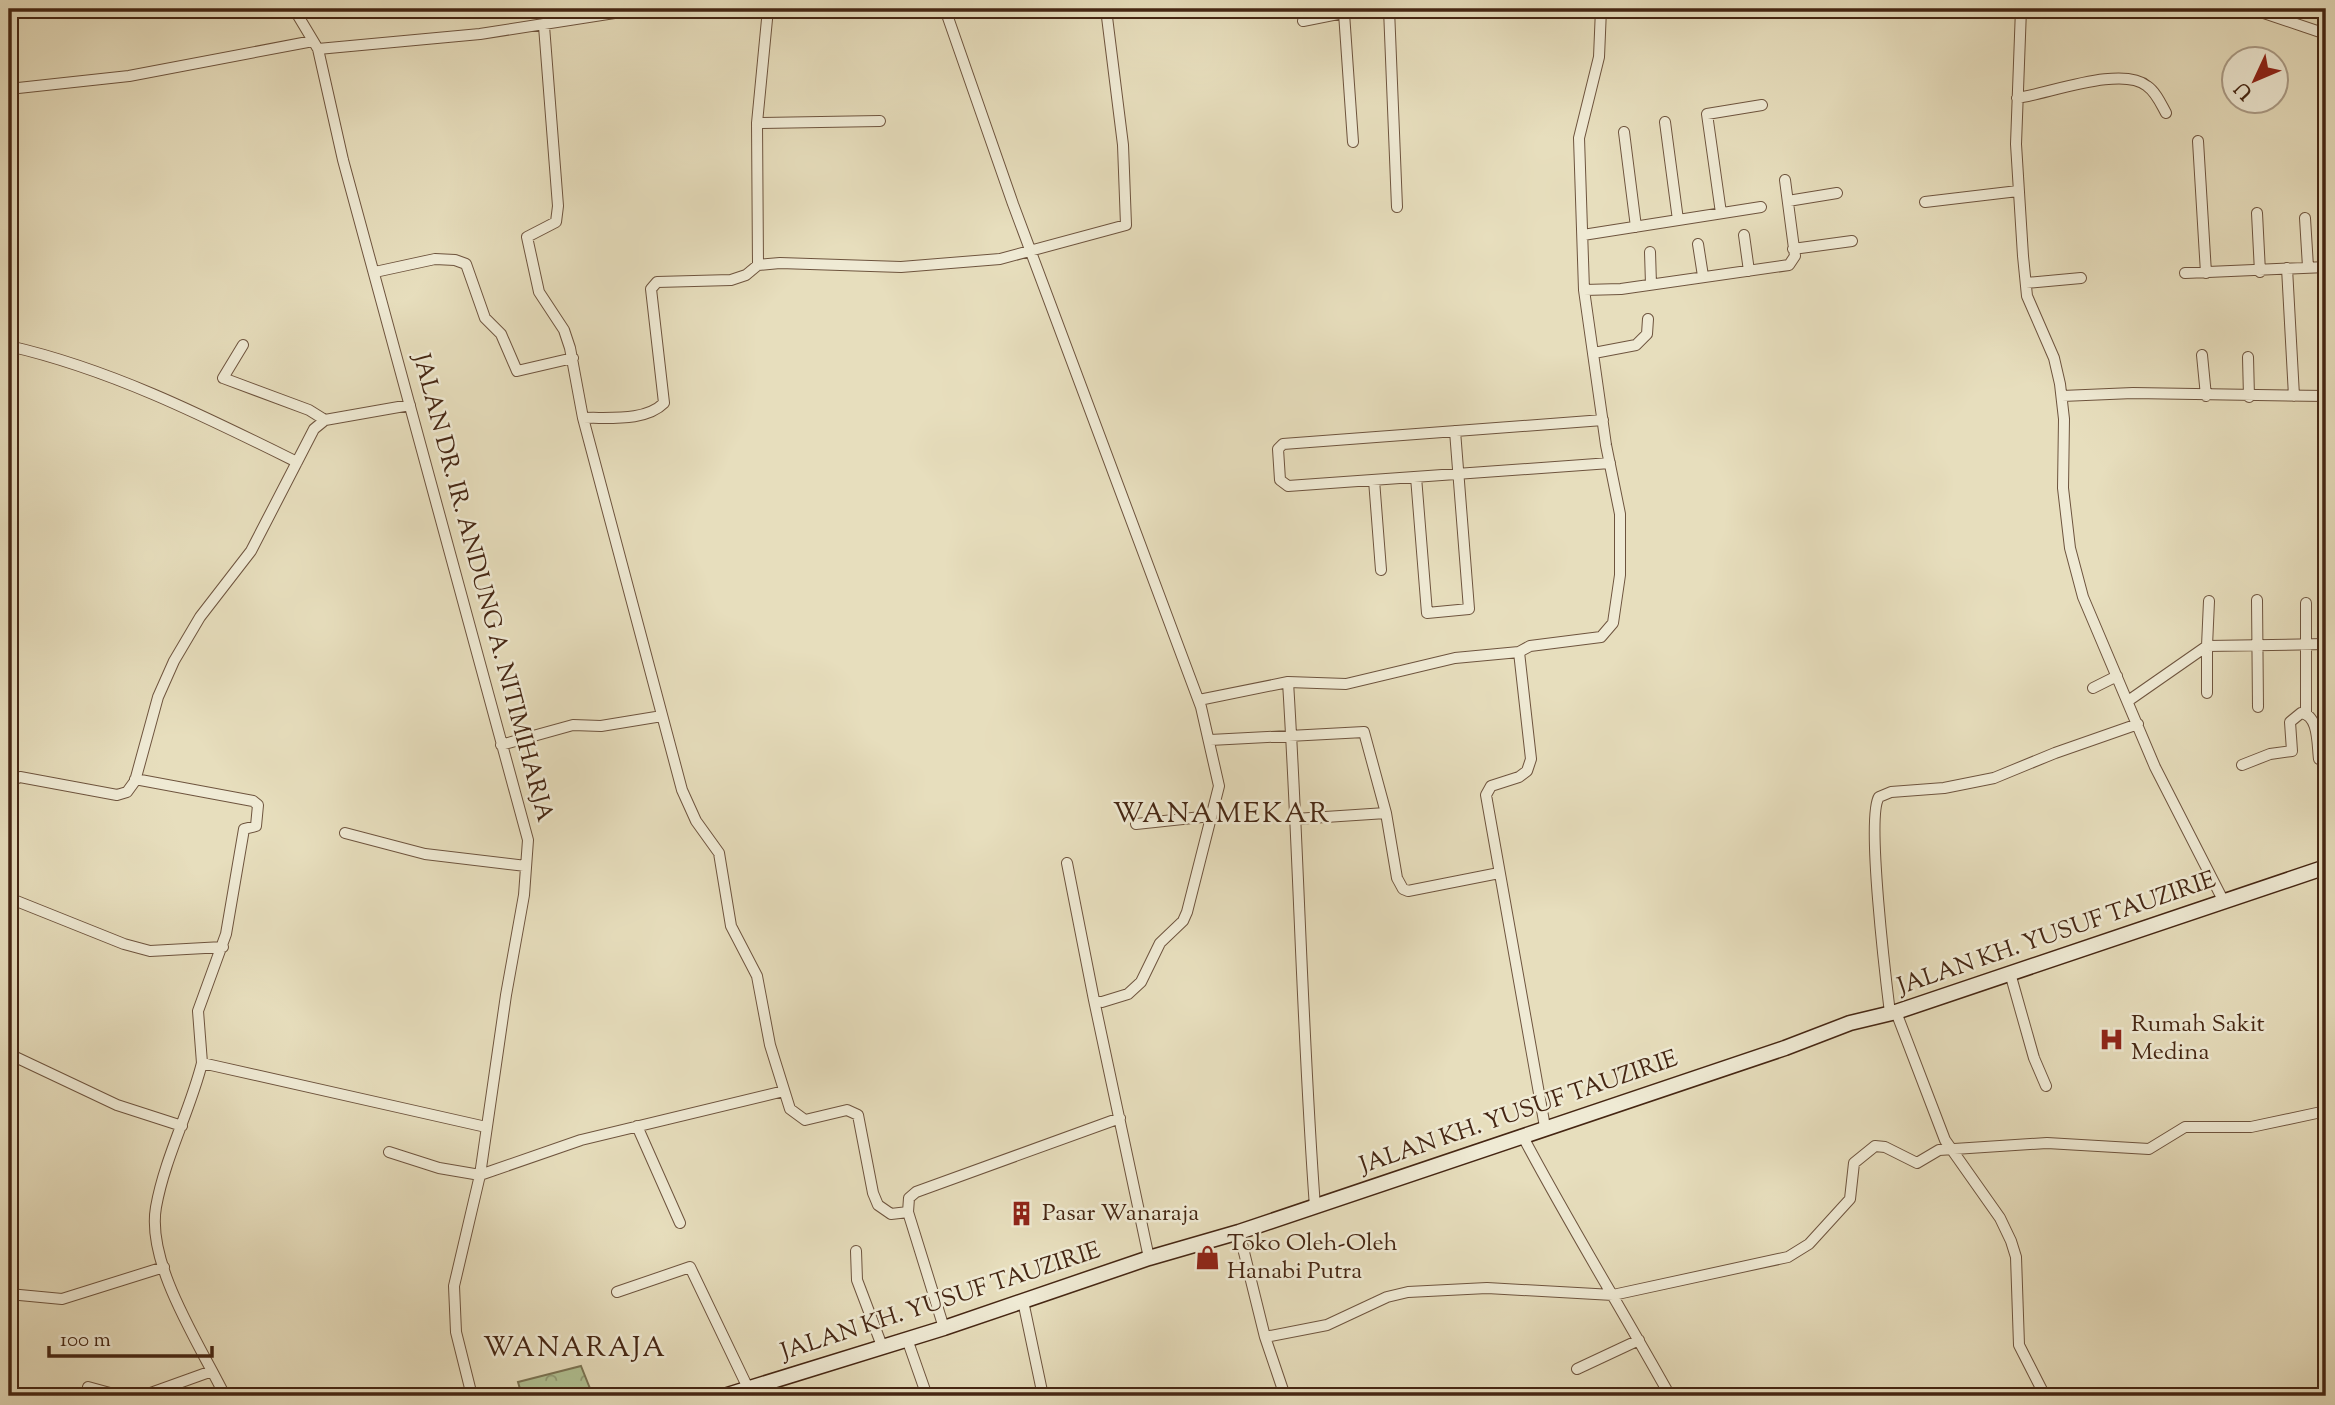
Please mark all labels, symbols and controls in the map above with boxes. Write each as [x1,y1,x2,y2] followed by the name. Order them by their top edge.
[2220,46,2290,116] north arrow
[2229,75,2260,105] text: U
[402,348,561,826] street label: JALAN DR. IR. ANDUNG A. NITIMIHARJA
[1113,795,1331,835] district label: WANAMEKAR
[1891,863,2221,1005] street label: JALAN KH. YUSUF TAUZIRIE
[2131,1008,2265,1070] place label: Rumah Sakit Medina
[2097,1025,2125,1053] hospital icon: Rumah Sakit Medina
[1353,1042,1683,1184] street label: JALAN KH. YUSUF TAUZIRIE
[1042,1197,1199,1231] place label: Pasar Wanaraja
[1008,1200,1036,1228] building icon: Pasar Wanaraja
[1227,1227,1398,1289] place label: Toko Oleh-Oleh Hanabi Putra
[775,1234,1106,1370] street label: JALAN KH. YUSUF TAUZIRIE
[1193,1244,1221,1272] shop icon: Toko Oleh-Oleh Hanabi Putra
[49,1314,212,1358] scale bar
[60,1326,111,1356] text: 100 m
[483,1329,667,1369] district label: WANARAJA

